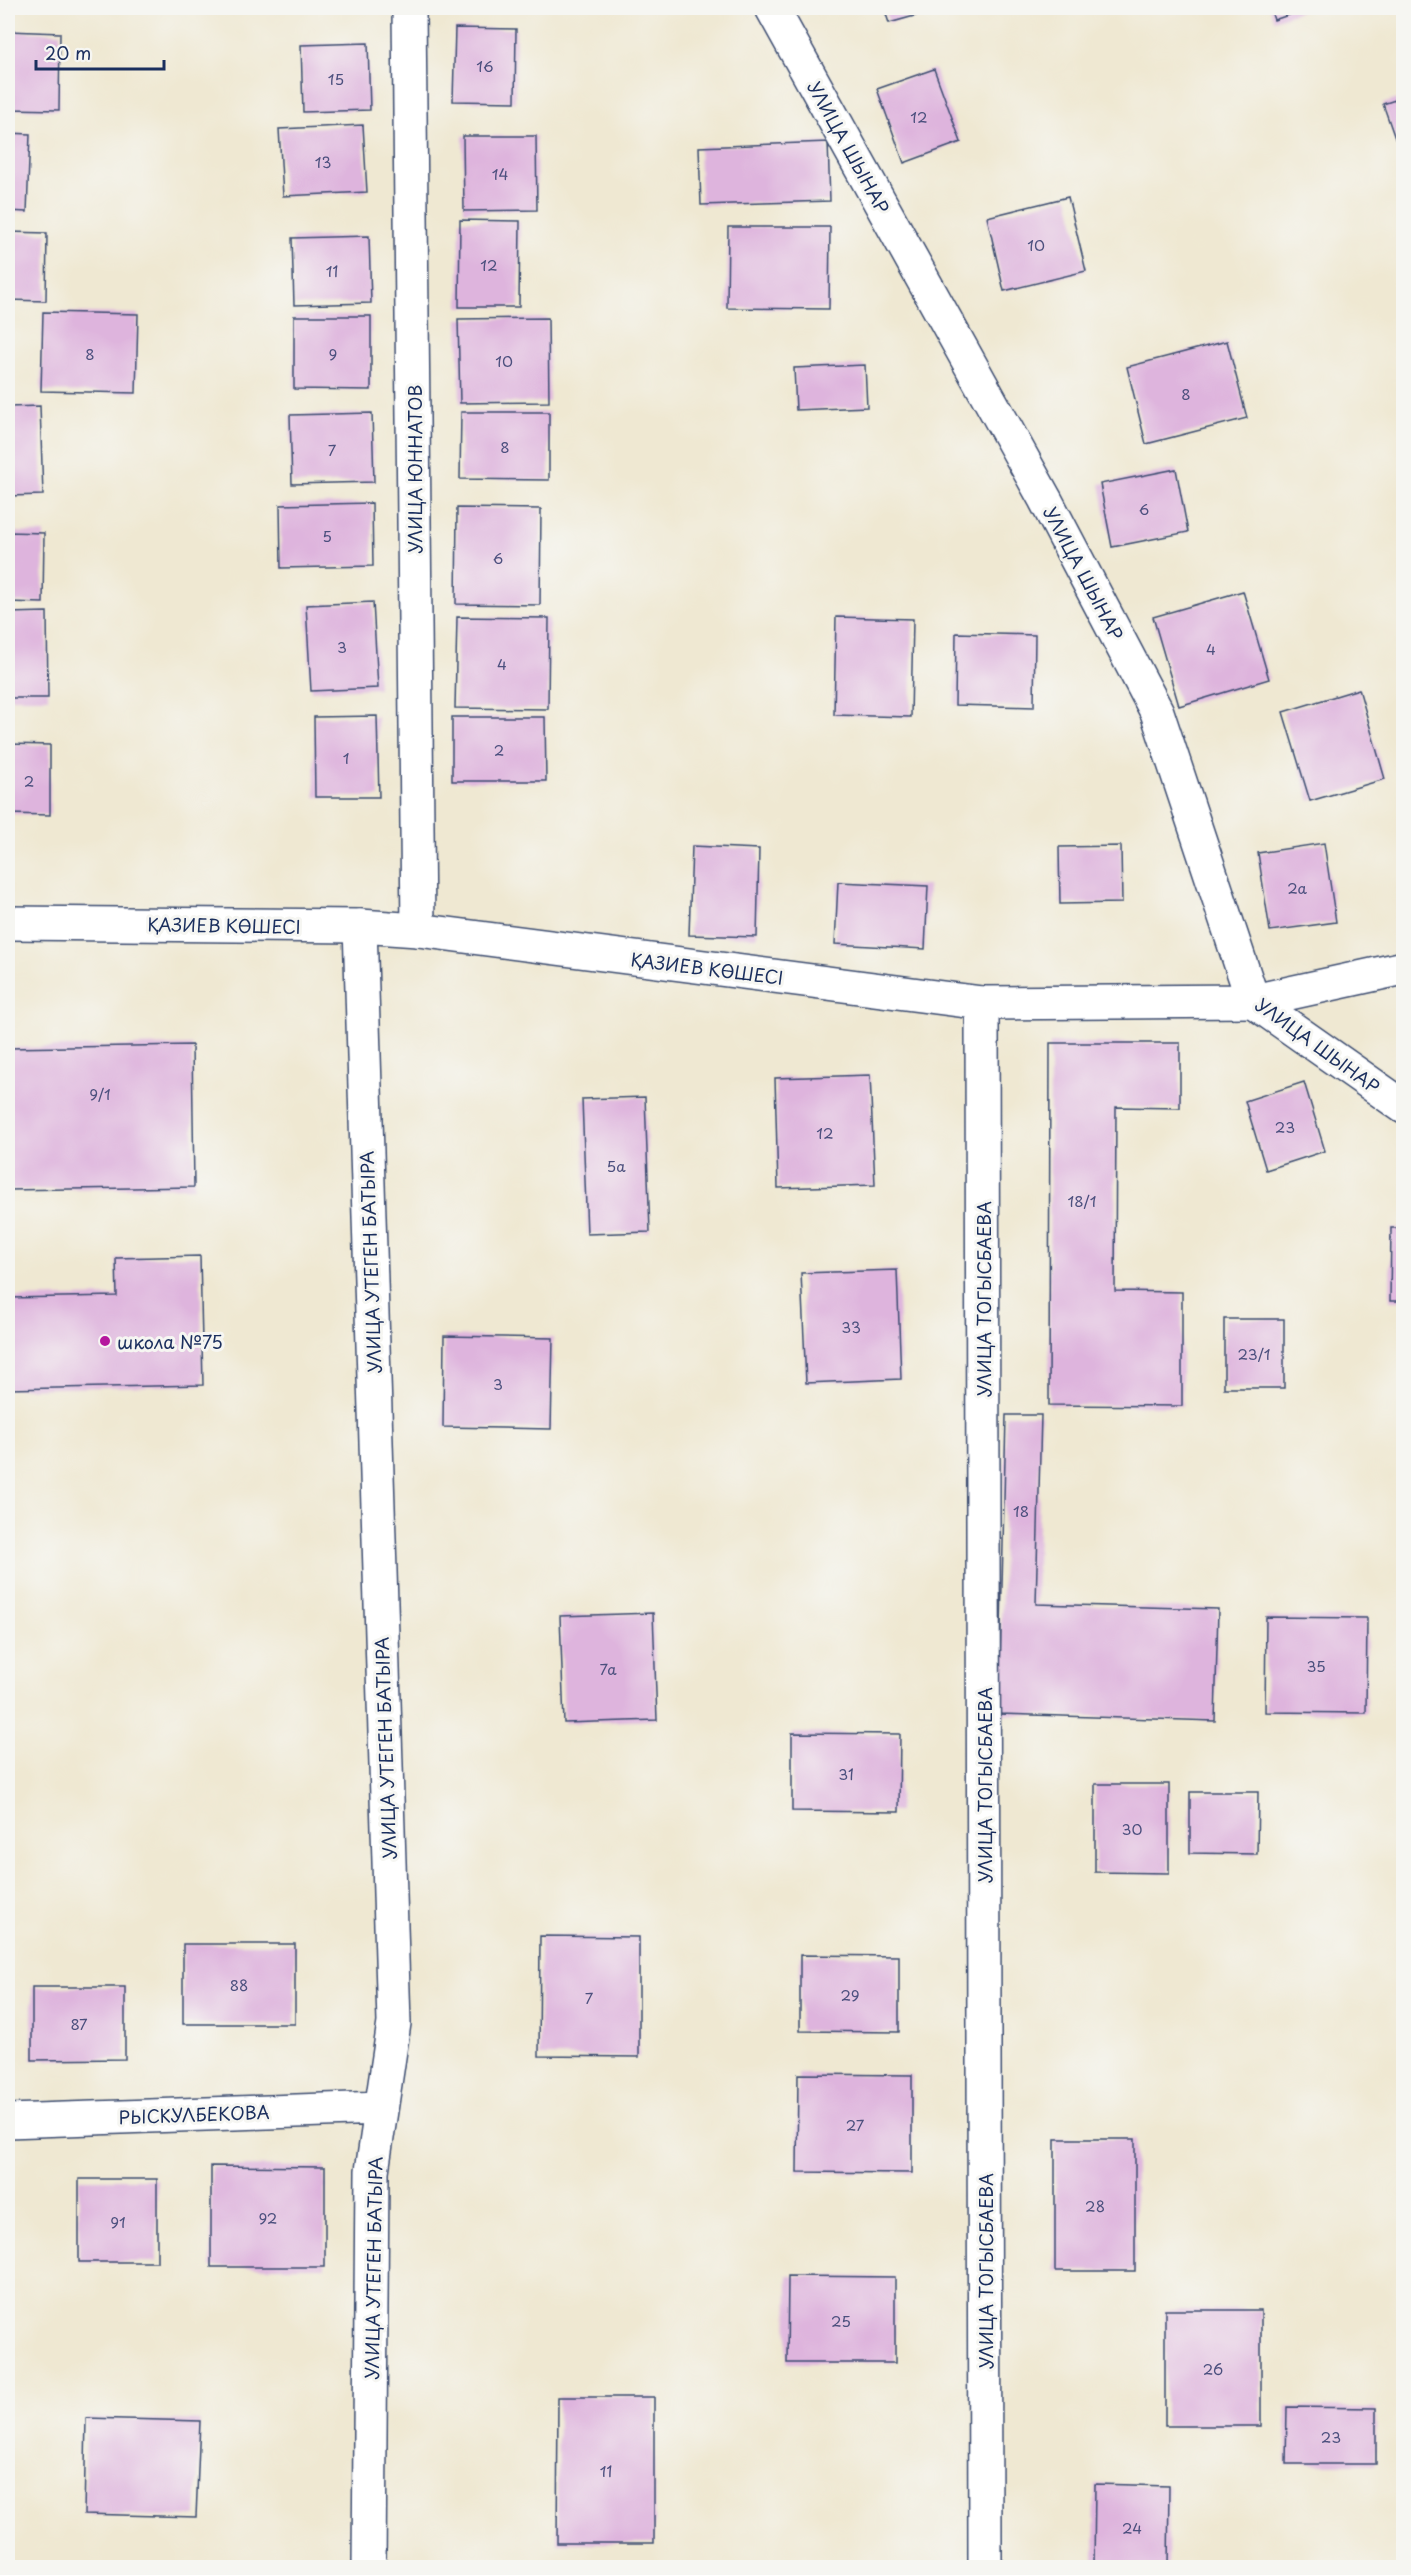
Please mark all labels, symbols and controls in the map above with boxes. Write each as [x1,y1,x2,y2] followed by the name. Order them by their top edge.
[36,33,164,71] scale bar
[45,39,91,66] text: 20 m
[476,54,494,77] house number: 16
[328,67,344,90] house number: 15
[801,76,897,218] street label: УЛИЦА ШЫНАР
[910,105,928,128] house number: 12
[315,150,331,173] house number: 13
[492,162,508,185] house number: 14
[1027,233,1045,256] house number: 10
[480,253,498,276] house number: 12
[326,259,338,282] house number: 11
[85,342,95,365] house number: 8
[329,342,337,365] house number: 9
[495,349,513,372] house number: 10
[1181,382,1191,405] house number: 8
[401,385,428,553] street label: УЛИЦА ЮННАТОВ
[500,435,510,458] house number: 8
[328,438,337,461] house number: 7
[1139,497,1149,520] house number: 6
[1037,501,1131,645] street label: УЛИЦА ШЫНАР
[322,524,332,547] house number: 5
[493,546,503,569] house number: 6
[337,635,347,658] house number: 3
[1206,637,1216,660] house number: 4
[497,652,507,675] house number: 4
[494,738,504,761] house number: 2
[343,746,349,769] house number: 1
[24,769,34,792] house number: 2
[1287,876,1308,899] house number: 2а
[147,910,301,940] street label: ҚАЗИЕВ КӨШЕСІ
[629,945,785,991] street label: ҚАЗИЕВ КӨШЕСІ
[1250,991,1386,1099] street label: УЛИЦА ШЫНАР
[89,1082,111,1105] house number: 9/1
[1275,1115,1295,1138] house number: 23
[816,1121,834,1144] house number: 12
[353,1150,387,1374] street label: УЛИЦА УТЕГЕН БАТЫРА
[607,1154,626,1177] house number: 5а
[1068,1189,1097,1212] house number: 18/1
[970,1201,997,1397] street label: УЛИЦА ТОГЫСБАЕВА
[841,1315,861,1338] house number: 33
[117,1328,223,1355] place label: школа №75
[98,1334,112,1348] marker: школа №75
[1237,1342,1271,1365] house number: 23/1
[493,1372,503,1395] house number: 3
[1013,1499,1029,1522] house number: 18
[368,1636,402,1860] street label: УЛИЦА УТЕГЕН БАТЫРА
[1306,1654,1326,1677] house number: 35
[599,1657,617,1680] house number: 7а
[971,1687,998,1883] street label: УЛИЦА ТОГЫСБАЕВА
[838,1762,854,1785] house number: 31
[1122,1817,1142,1840] house number: 30
[230,1973,248,1996] house number: 88
[840,1983,860,2006] house number: 29
[585,1986,594,2009] house number: 7
[70,2012,88,2035] house number: 87
[118,2098,270,2130] street label: РЫСКУЛБЕКОВА
[846,2113,865,2136] house number: 27
[358,2156,388,2380] street label: УЛИЦА УТЕГЕН БАТЫРА
[972,2173,999,2369] street label: УЛИЦА ТОГЫСБАЕВА
[1085,2194,1105,2217] house number: 28
[259,2206,277,2229] house number: 92
[110,2210,126,2233] house number: 91
[831,2309,851,2332] house number: 25
[1203,2357,1223,2380] house number: 26
[1321,2425,1341,2448] house number: 23
[600,2459,612,2482] house number: 11
[1122,2516,1142,2539] house number: 24

